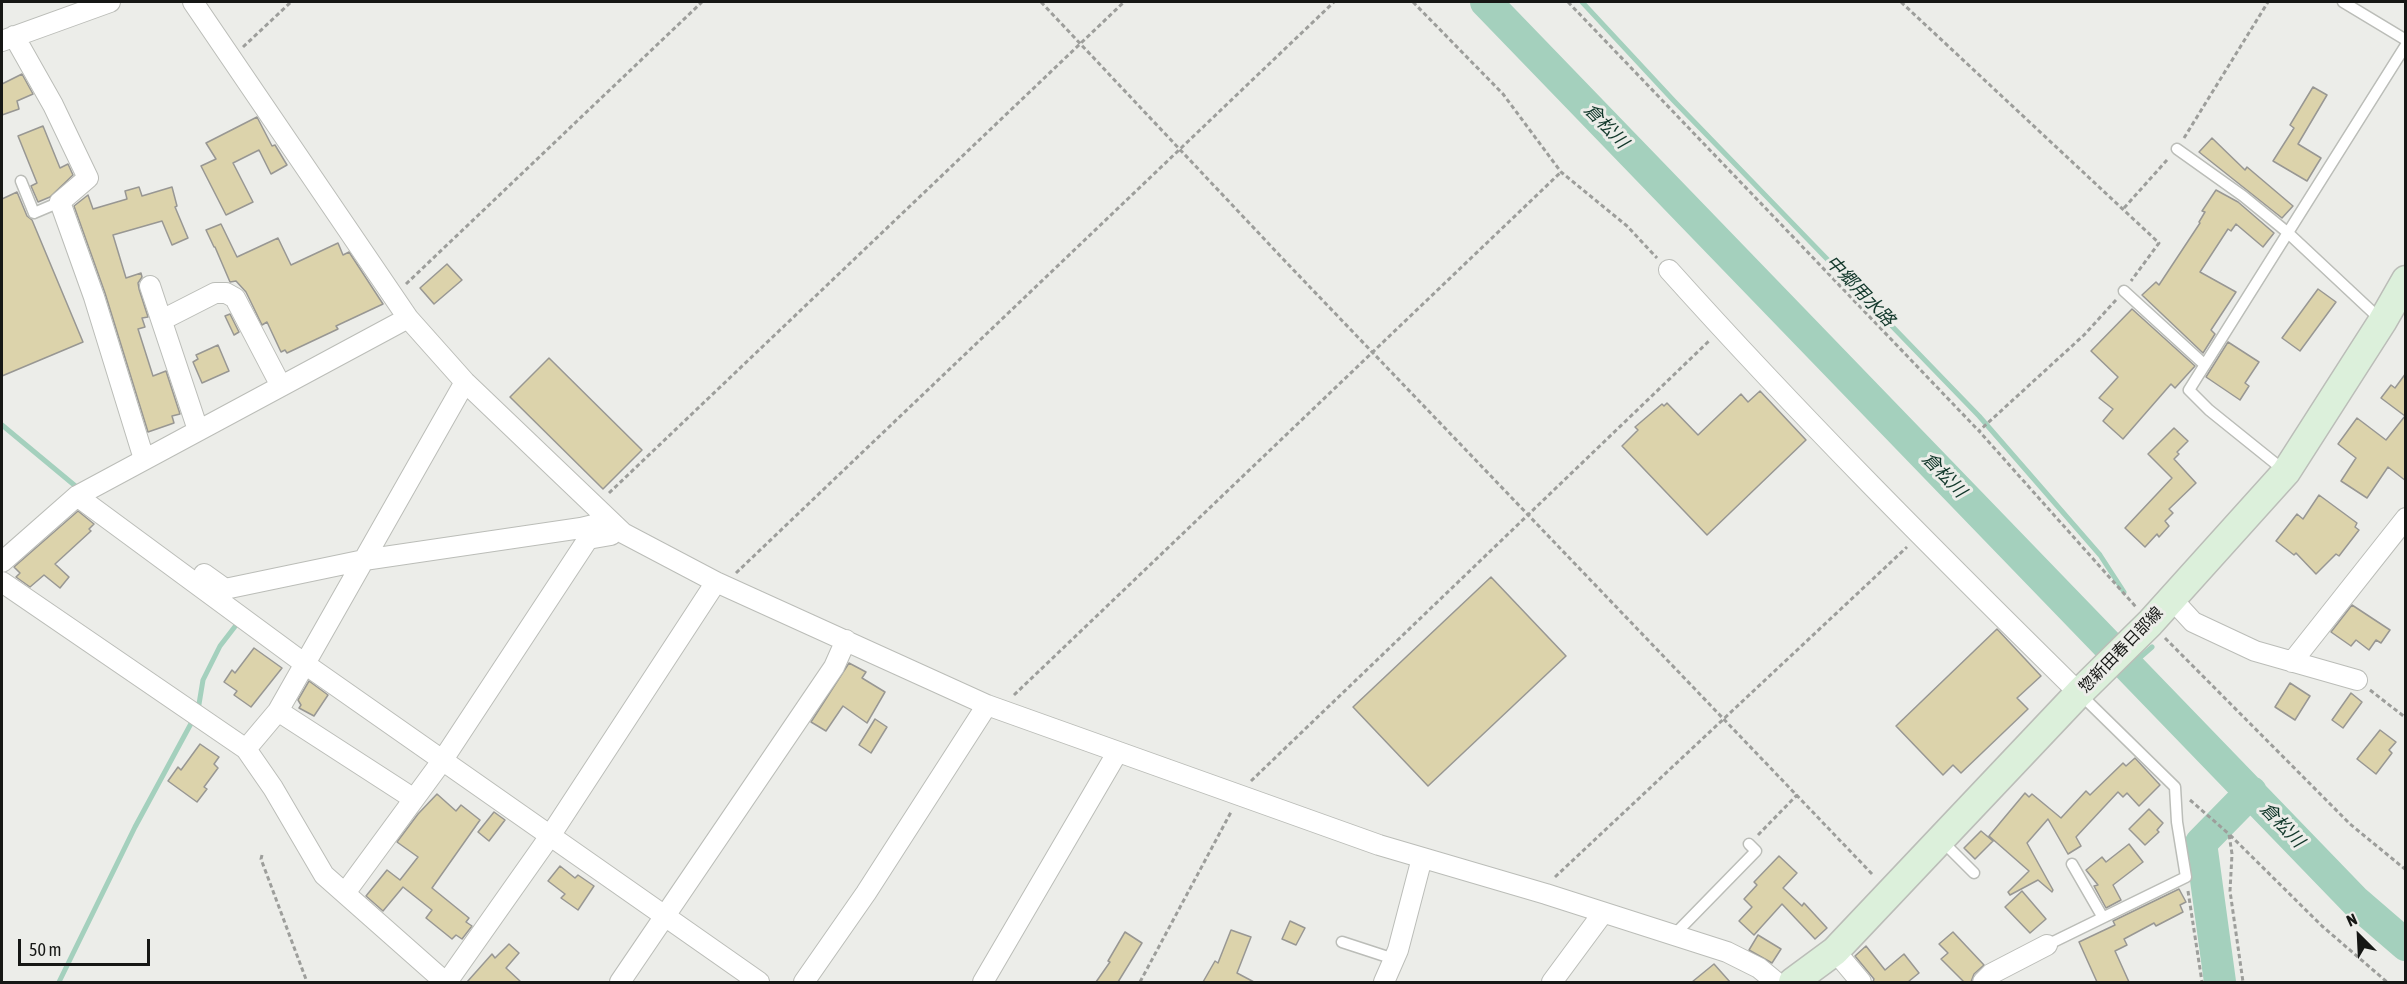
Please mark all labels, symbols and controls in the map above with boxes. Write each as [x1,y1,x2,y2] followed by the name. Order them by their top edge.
[1579,99,1633,153] water label: 倉松川
[1821,251,1899,331] water label: 中郷用水路
[1917,448,1971,502] water label: 倉松川
[2075,603,2167,697] street label: 惣新田春日部線
[2255,798,2309,852] water label: 倉松川
[2329,906,2389,966] north arrow
[2344,909,2360,930] text: N
[21,927,153,965] scale bar
[29,939,61,960] text: 50 m

